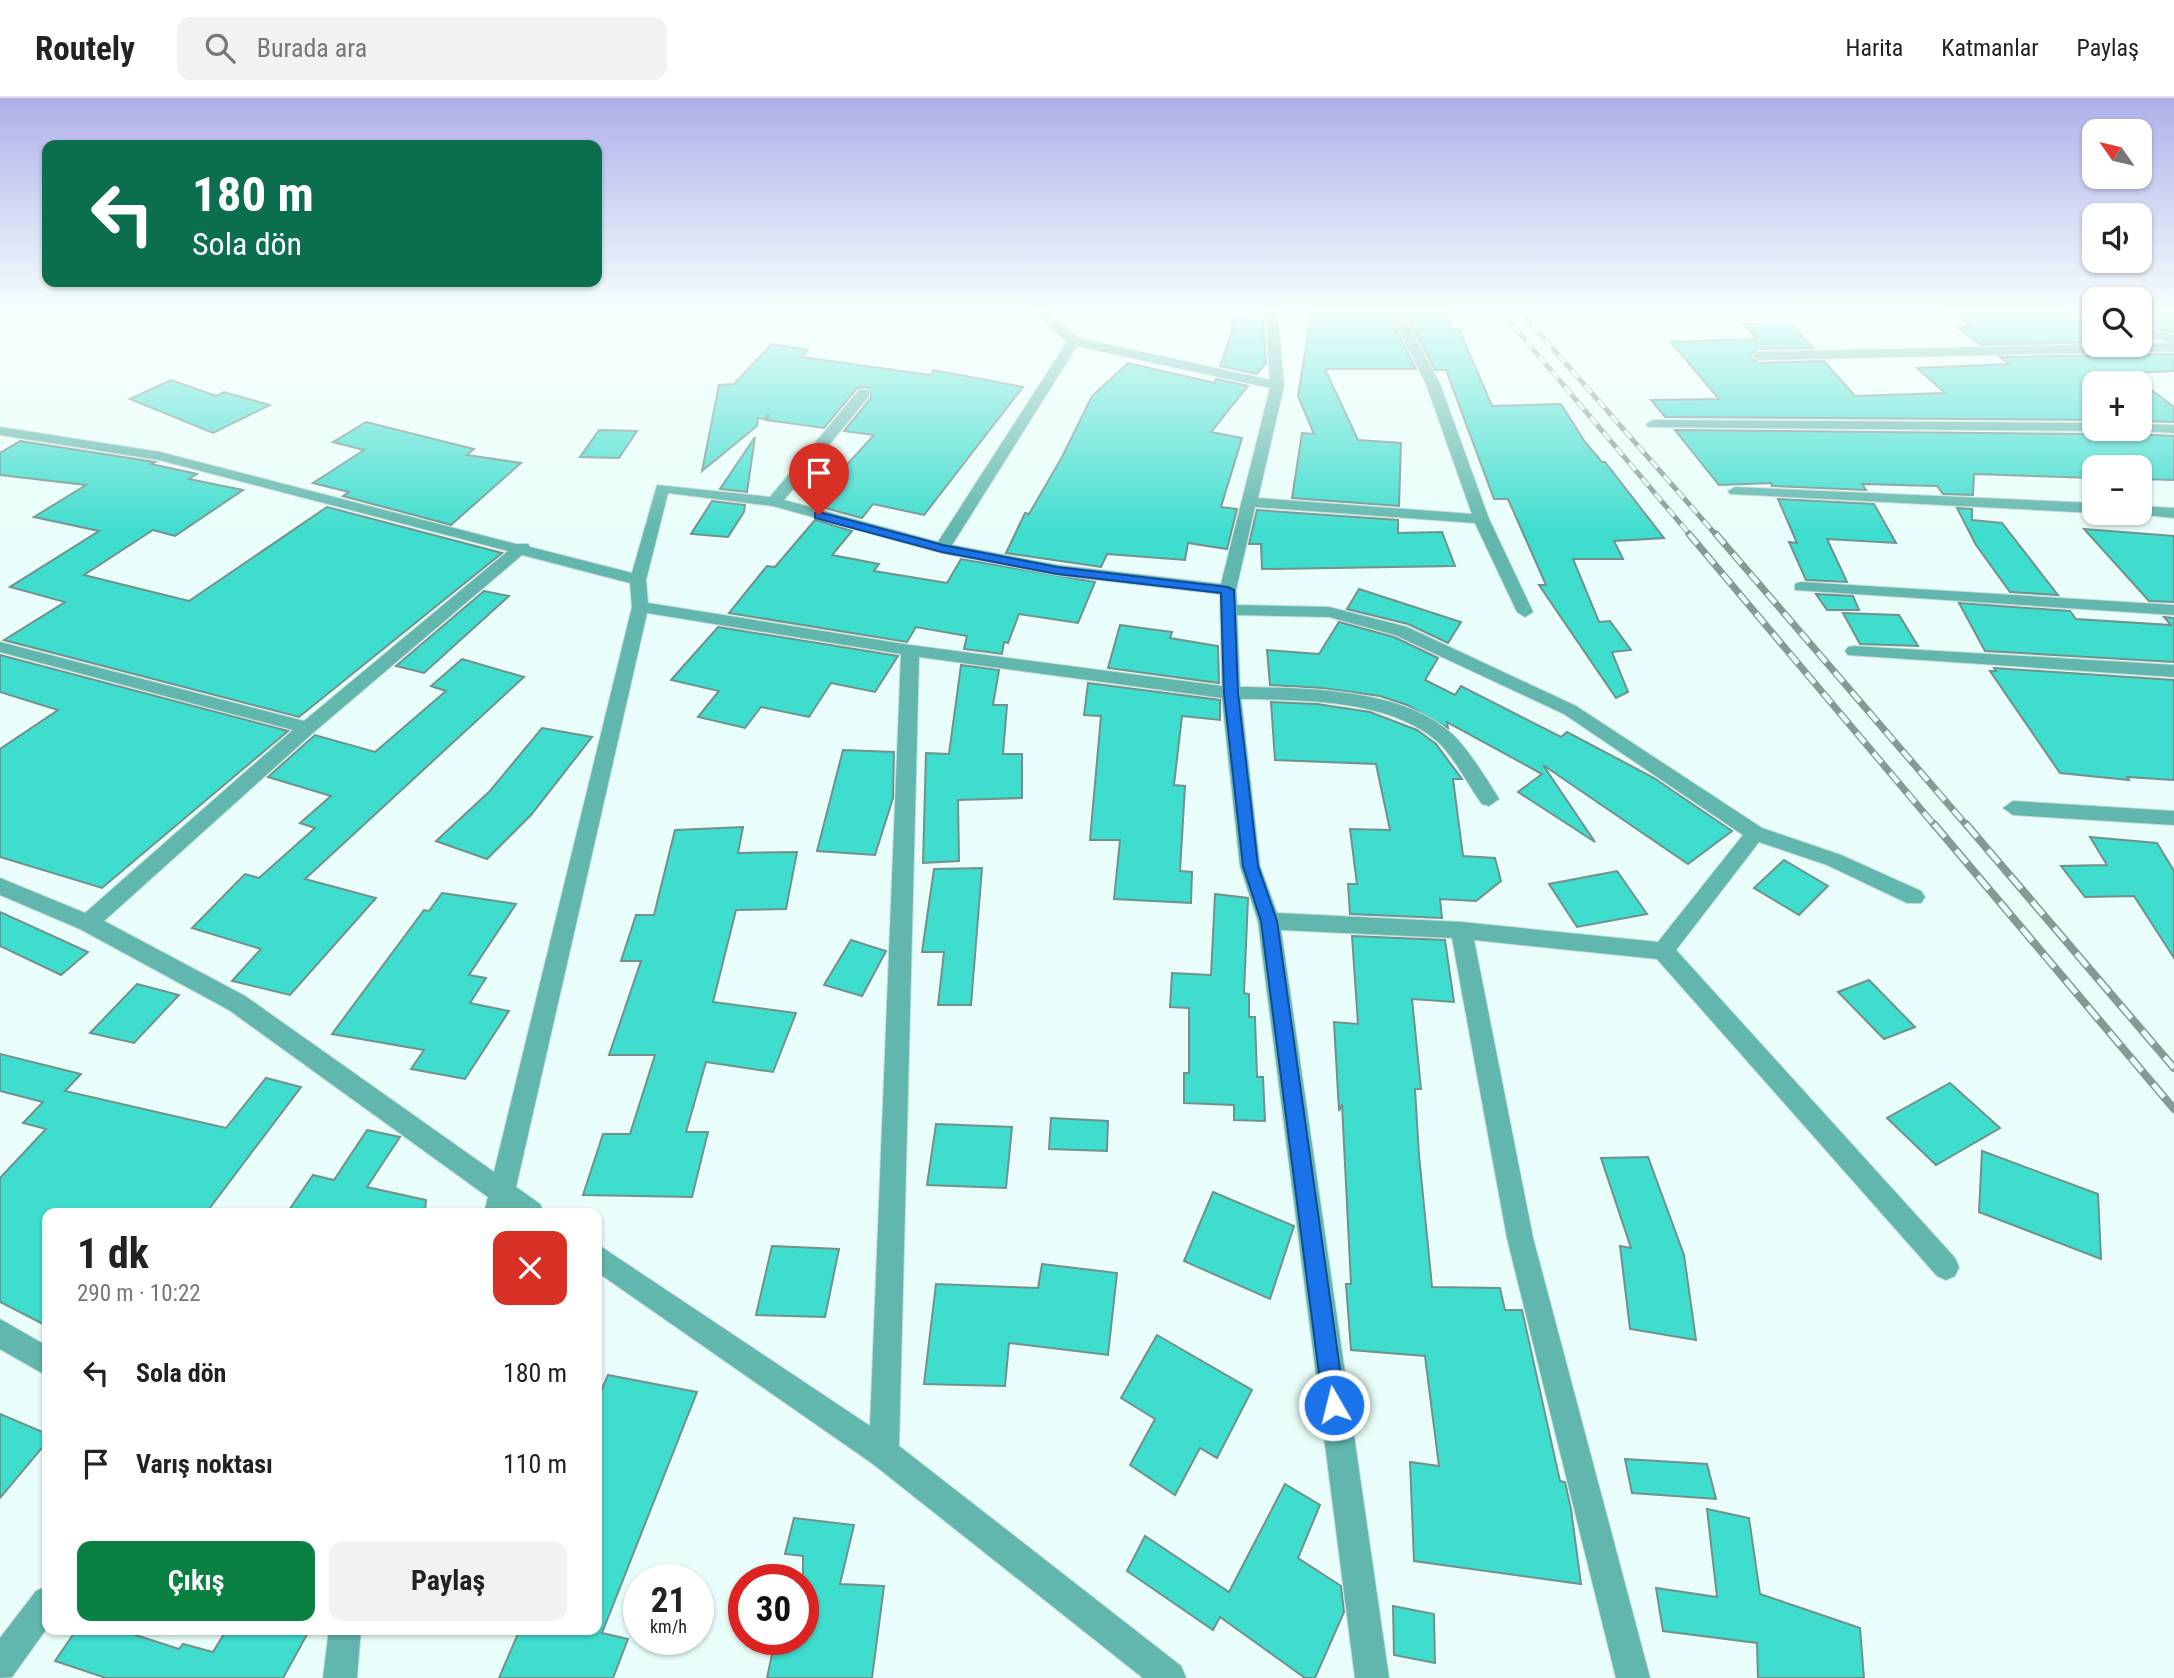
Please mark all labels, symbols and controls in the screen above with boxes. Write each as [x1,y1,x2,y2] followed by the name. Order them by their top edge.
[177,17,667,80] search box
[35,29,135,68] text: Routely
[201,29,239,67] icon: search
[257,33,367,63] text: Burada ara
[1846,34,1903,62] text: Harita
[1941,34,2039,62] text: Katmanlar
[2077,34,2139,62] text: Paylaş
[2082,119,2152,189] north arrow
[2082,119,2152,525] map controls
[192,166,314,223] text: 180 m
[77,168,168,259] icon: left
[2082,203,2152,273] button: sound
[192,225,302,263] text: Sola dön
[2082,287,2152,357] button: search
[2082,371,2152,441] button: +
[789,443,849,515] pin
[800,454,838,492] icon: arrive
[2082,455,2152,525] button: −
[77,1229,149,1278] text: 1 dk
[493,1231,567,1305] button: close
[77,1280,201,1307] text: 290 m · 10:22
[77,1354,115,1392] icon: left
[136,1358,226,1388] text: Sola dön
[503,1358,567,1388] text: 180 m
[1297,1368,1371,1442] position arrow
[77,1445,115,1483] icon: arrive
[136,1449,273,1479] text: Varış noktası
[503,1449,567,1479] text: 110 m
[77,1541,315,1621] button: Çıkış
[329,1541,567,1621] button: Paylaş
[728,1564,819,1655] speed limit sign: 30
[651,1580,686,1621] text: 21
[650,1616,687,1637] text: km/h

